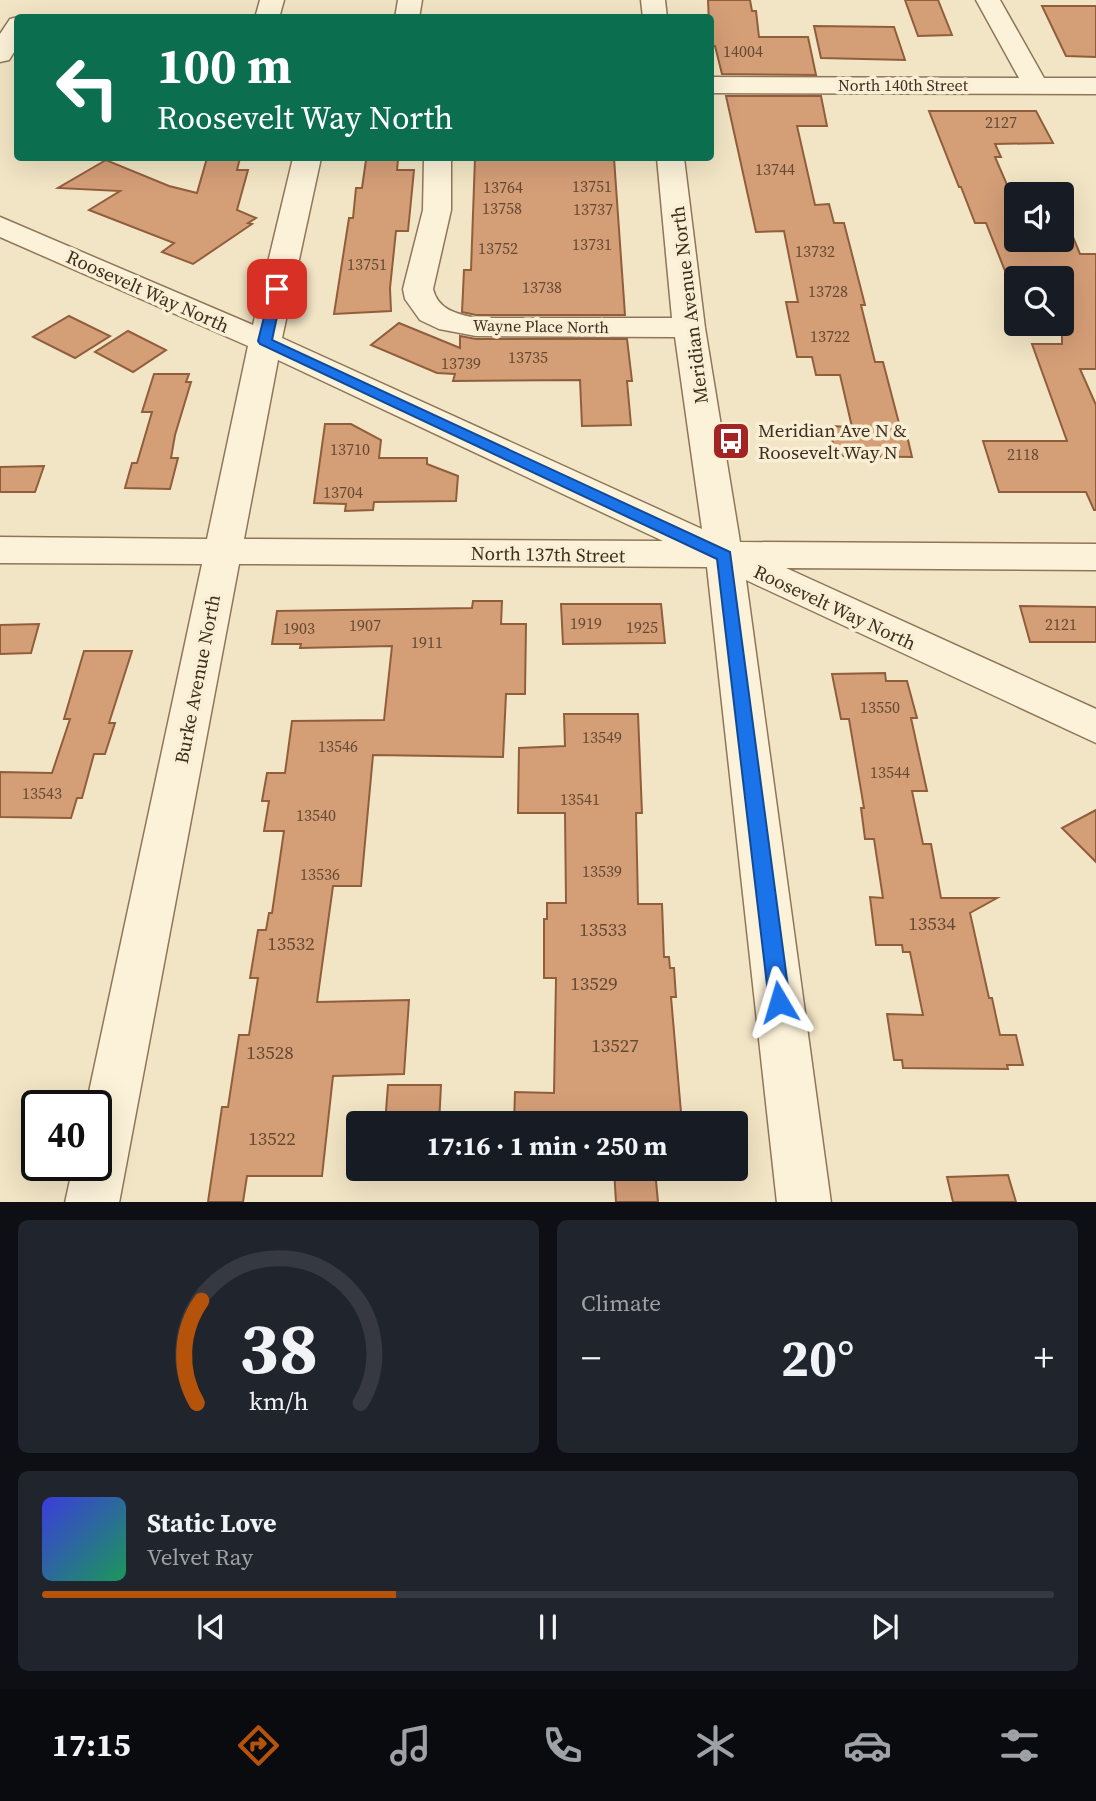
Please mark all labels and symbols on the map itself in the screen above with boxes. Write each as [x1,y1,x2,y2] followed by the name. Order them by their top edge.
[723,40,763,62] house number: 14004
[838,74,969,96] street label: North 140th Street
[985,111,1017,133] house number: 2127
[755,158,795,180] house number: 13744
[572,175,612,197] house number: 13751
[483,176,523,198] house number: 13764
[482,197,522,219] house number: 13758
[573,198,613,220] house number: 13737
[664,205,714,405] street label: Meridian Avenue North
[572,233,612,255] house number: 13731
[478,237,518,259] house number: 13752
[795,240,835,262] house number: 13732
[62,243,234,339] street label: Roosevelt Way North
[347,253,387,275] house number: 13751
[247,259,307,319] pin
[522,276,562,298] house number: 13738
[808,280,848,302] house number: 13728
[473,314,610,338] street label: Wayne Place North
[810,325,850,347] house number: 13722
[508,346,548,368] house number: 13735
[441,352,481,374] house number: 13739
[758,417,907,465] place label: Meridian Ave N & Roosevelt Way N
[710,420,752,462] bus stop icon: Meridian Ave N & Roosevelt Way N
[330,438,370,460] house number: 13710
[1007,443,1039,465] house number: 2118
[323,481,363,503] house number: 13704
[471,540,626,568] street label: North 137th Street
[750,558,920,656] street label: Roosevelt Way North
[168,592,226,766] street label: Burke Avenue North
[570,612,602,634] house number: 1919
[1045,613,1077,635] house number: 2121
[349,614,381,636] house number: 1907
[626,616,658,638] house number: 1925
[283,617,315,639] house number: 1903
[411,631,443,653] house number: 1911
[860,696,900,718] house number: 13550
[582,726,622,748] house number: 13549
[318,735,358,757] house number: 13546
[870,761,910,783] house number: 13544
[22,782,62,804] house number: 13543
[560,788,600,810] house number: 13541
[296,804,336,826] house number: 13540
[582,860,622,882] house number: 13539
[300,863,340,885] house number: 13536
[908,910,956,936] house number: 13534
[579,916,627,942] house number: 13533
[267,930,315,956] house number: 13532
[742,965,816,1039] position arrow
[570,970,618,996] house number: 13529
[591,1032,639,1058] house number: 13527
[246,1039,294,1065] house number: 13528
[21,1090,112,1181] speed limit sign: 40
[248,1125,296,1151] house number: 13522

